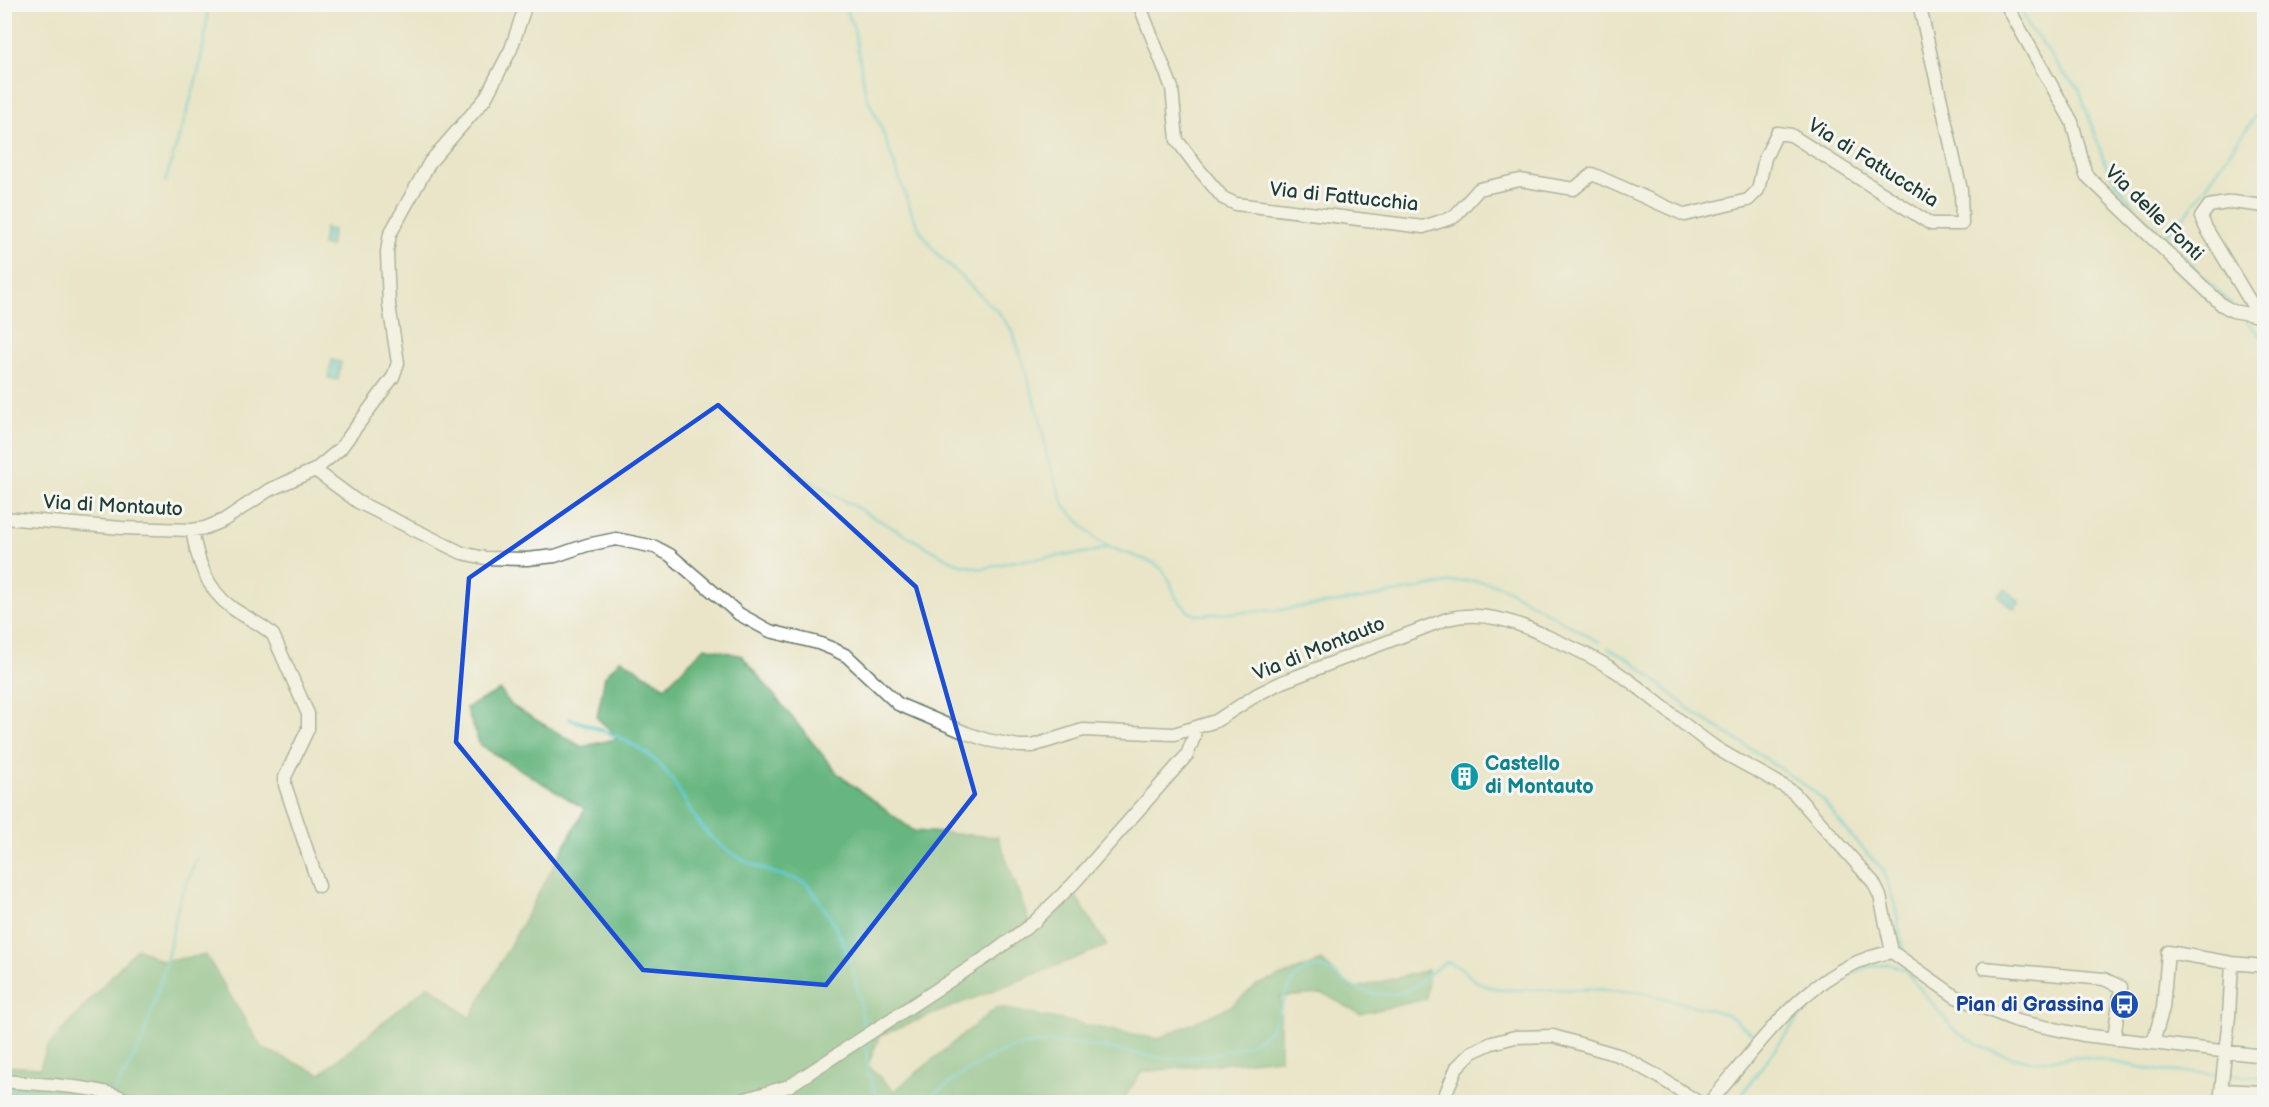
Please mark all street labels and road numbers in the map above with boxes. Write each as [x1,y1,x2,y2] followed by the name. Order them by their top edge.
[1803,113,1943,213] street label: Via di Fattucchia
[2100,160,2208,266] street label: Via delle Fonti
[1268,177,1420,217] street label: Via di Fattucchia
[42,490,184,522] street label: Via di Montauto
[1250,612,1388,686] street label: Via di Montauto

